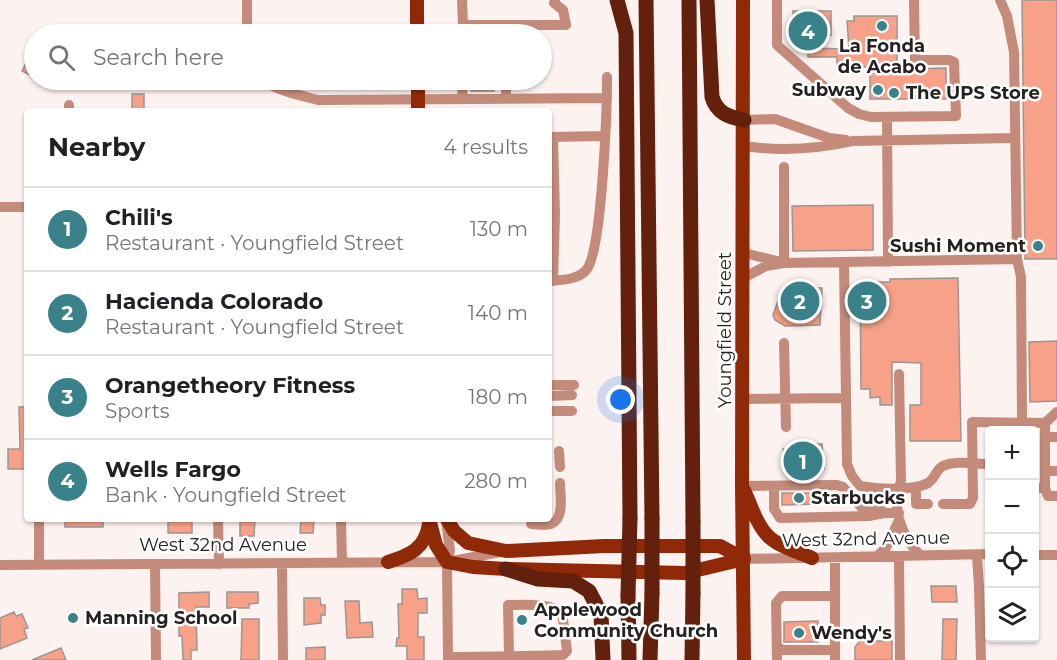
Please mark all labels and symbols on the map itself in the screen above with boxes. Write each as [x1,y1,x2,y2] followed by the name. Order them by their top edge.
[788,9,828,54] pin: 4
[875,19,889,33] marker: La Fonda de Acabo
[838,35,926,78] place label: La Fonda de Acabo
[792,79,866,101] place label: Subway
[906,82,1040,104] place label: The UPS Store
[871,83,885,97] marker: Subway
[887,86,901,100] marker: The UPS Store
[890,235,1026,257] place label: Sushi Moment
[1031,239,1045,253] marker: Sushi Moment
[714,252,736,408] street label: Youngfield Street
[780,278,820,324] pin: 2
[848,278,886,324] pin: 3
[606,385,635,414] your location
[784,438,822,484] pin: 1
[811,487,906,509] place label: Starbucks
[792,491,806,505] marker: Starbucks
[782,527,950,551] street label: West 32nd Avenue
[139,534,307,556] street label: West 32nd Avenue
[533,599,718,642] place label: Applewood Community Church
[85,607,237,629] place label: Manning School
[66,611,80,625] marker: Manning School
[515,613,529,627] marker: Applewood Community Church
[811,622,892,644] place label: Wendy's
[792,626,806,640] marker: Wendy's

